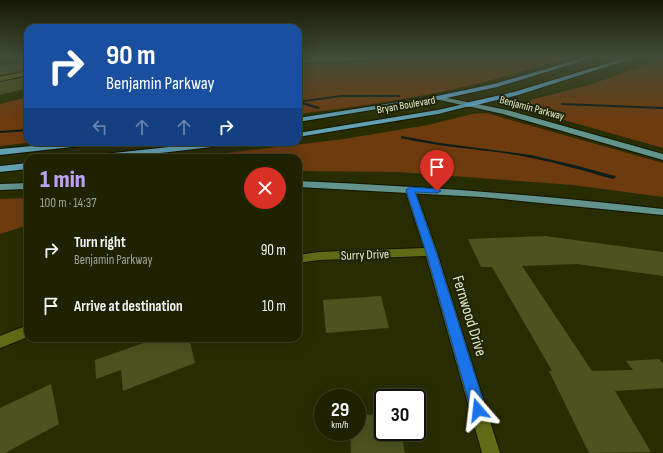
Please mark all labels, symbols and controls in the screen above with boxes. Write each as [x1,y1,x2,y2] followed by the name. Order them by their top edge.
[106,39,156,72] text: 90 m
[40,40,92,92] icon: right
[106,73,215,94] text: Benjamin Parkway
[376,93,437,117] street label: Bryan Boulevard
[498,93,566,123] street label: Benjamin Parkway
[89,116,111,138] icon: left
[131,116,153,138] icon: ahead
[173,116,195,138] icon: ahead
[215,116,237,138] icon: right
[420,150,454,191] pin
[426,156,448,178] icon: arrive
[40,165,86,194] text: 1 min
[244,167,286,209] button: close
[40,195,96,211] text: 100 m · 14:37
[74,233,126,252] text: Turn right
[40,239,62,261] icon: right
[261,241,286,260] text: 90 m
[341,246,389,264] street label: Surry Drive
[74,252,152,268] text: Benjamin Parkway
[448,274,490,358] street label: Fernwood Drive
[40,295,62,317] icon: arrive
[74,297,183,316] text: Arrive at destination
[262,297,286,316] text: 10 m
[374,389,426,441] speed limit sign: 30
[457,389,499,431] position arrow
[331,398,349,422] text: 29
[331,419,349,431] text: km/h

